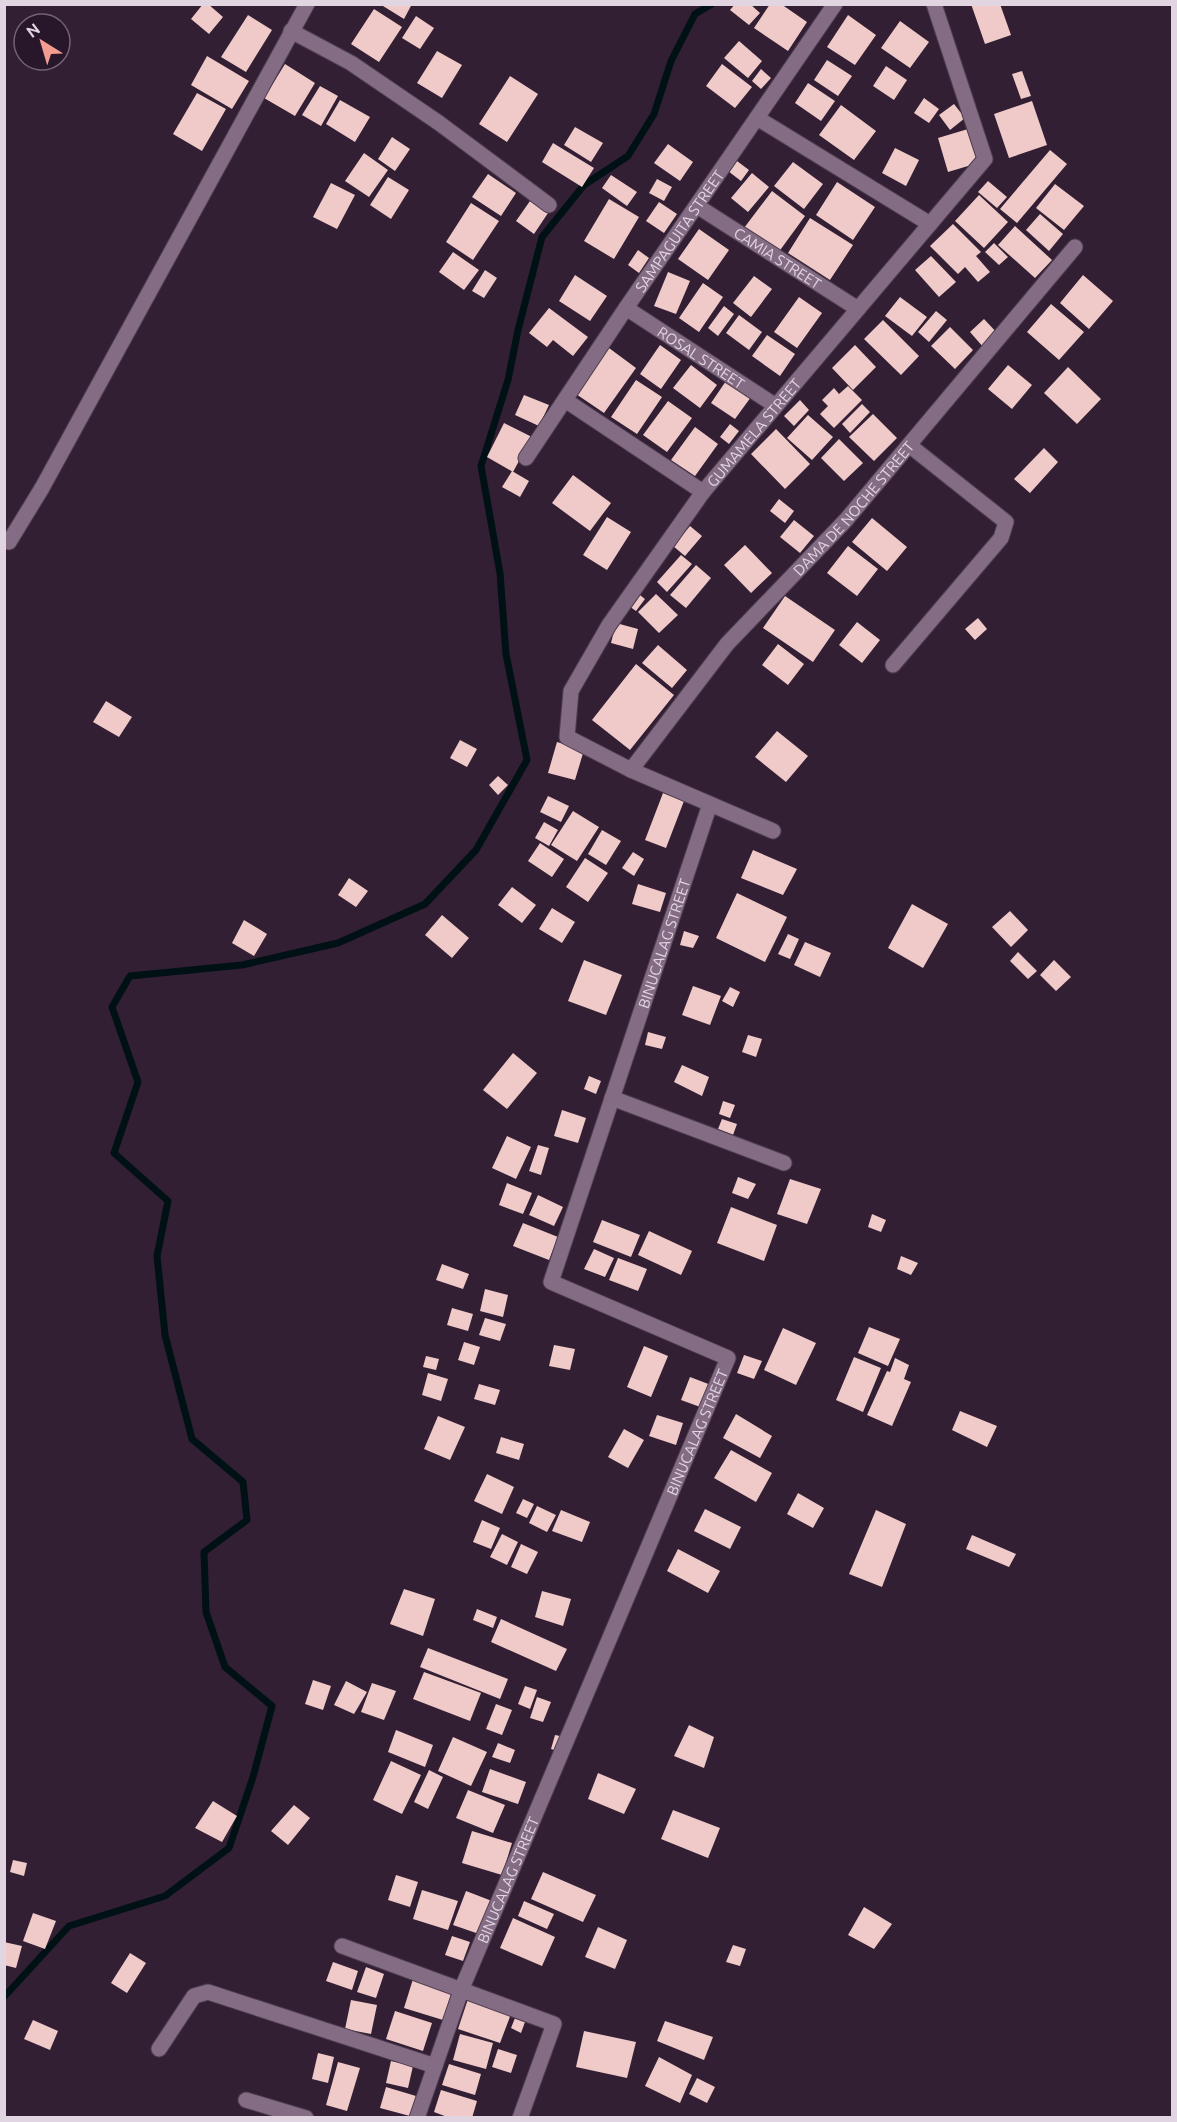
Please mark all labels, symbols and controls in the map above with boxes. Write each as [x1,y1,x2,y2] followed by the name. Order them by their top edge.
[12,12,72,72] north arrow
[23,19,43,41] text: N
[631,166,727,295] street label: SAMPAGUITA STREET
[731,224,825,292] street label: CAMIA STREET
[655,323,749,392] street label: ROSAL STREET
[703,374,805,490] street label: GUMAMELA STREET
[789,437,918,579] street label: DAMA DE NOCHE STREET
[634,876,693,1010] street label: BINUCALAG STREET
[663,1366,731,1498] street label: BINUCALAG STREET
[474,1814,542,1946] street label: BINUCALAG STREET

